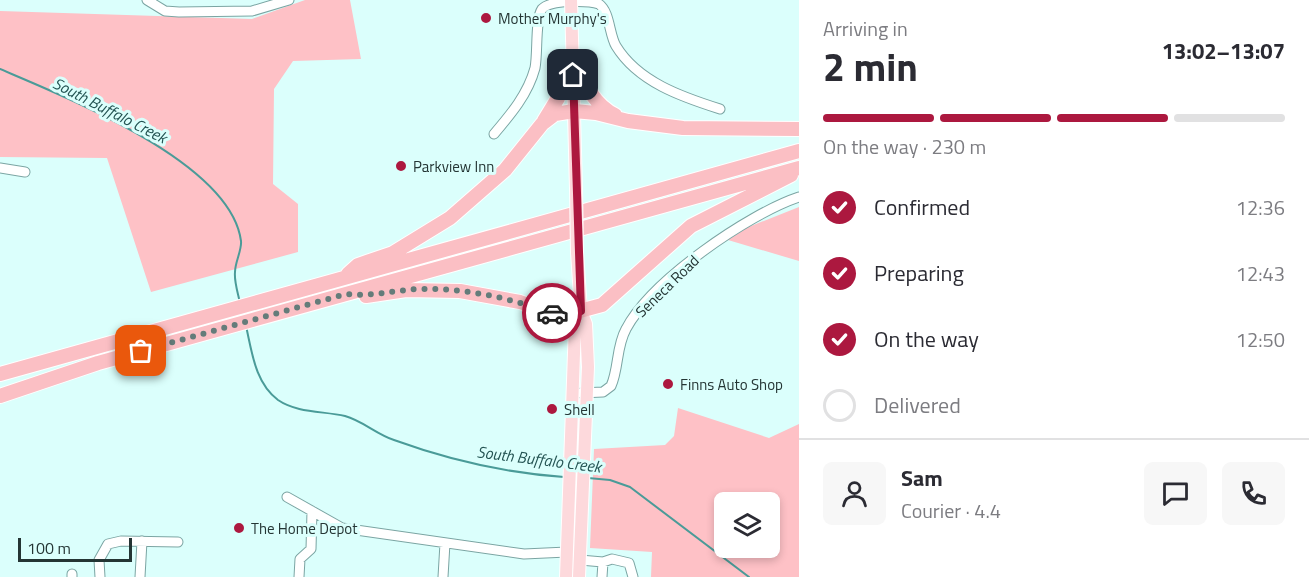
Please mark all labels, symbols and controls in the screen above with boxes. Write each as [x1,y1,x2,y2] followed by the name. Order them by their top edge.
[498,7,607,30] place label: Mother Murphy's
[479,11,493,25] marker: Mother Murphy's
[823,13,908,44] text: Arriving in
[1162,34,1285,68] text: 13:02–13:07
[823,37,918,96] text: 2 min
[547,49,598,100] pin
[556,58,589,91] icon: home
[49,71,173,150] water label: South Buffalo Creek
[823,131,986,162] text: On the way · 230 m
[413,155,494,178] place label: Parkview Inn
[394,159,408,173] marker: Parkview Inn
[874,190,970,224] text: Confirmed
[823,191,856,224] icon: check
[1236,192,1285,223] text: 12:36
[630,250,704,322] street label: Seneca Road
[874,256,964,290] text: Preparing
[823,257,856,290] icon: check
[1236,258,1285,289] text: 12:43
[522,283,582,343] courier
[536,297,569,330] icon: car
[874,322,979,356] text: On the way
[823,323,856,356] icon: check
[1236,324,1285,355] text: 12:50
[115,325,166,376] pin
[124,334,157,367] icon: bag
[680,373,783,396] place label: Finns Auto Shop
[661,377,675,391] marker: Finns Auto Shop
[874,388,961,422] text: Delivered
[564,398,595,421] place label: Shell
[545,402,559,416] marker: Shell
[475,439,604,479] water label: South Buffalo Creek
[901,461,943,495] text: Sam
[823,462,886,525] button: person
[1144,462,1207,525] button: chat
[1222,462,1285,525] button: phone
[714,492,780,558] map controls
[714,492,780,558] button: layers
[901,495,1001,526] text: Courier · 4.4
[251,517,358,540] place label: The Home Depot
[232,521,246,535] marker: The Home Depot
[18,535,132,562] scale bar
[27,536,71,560] text: 100 m

